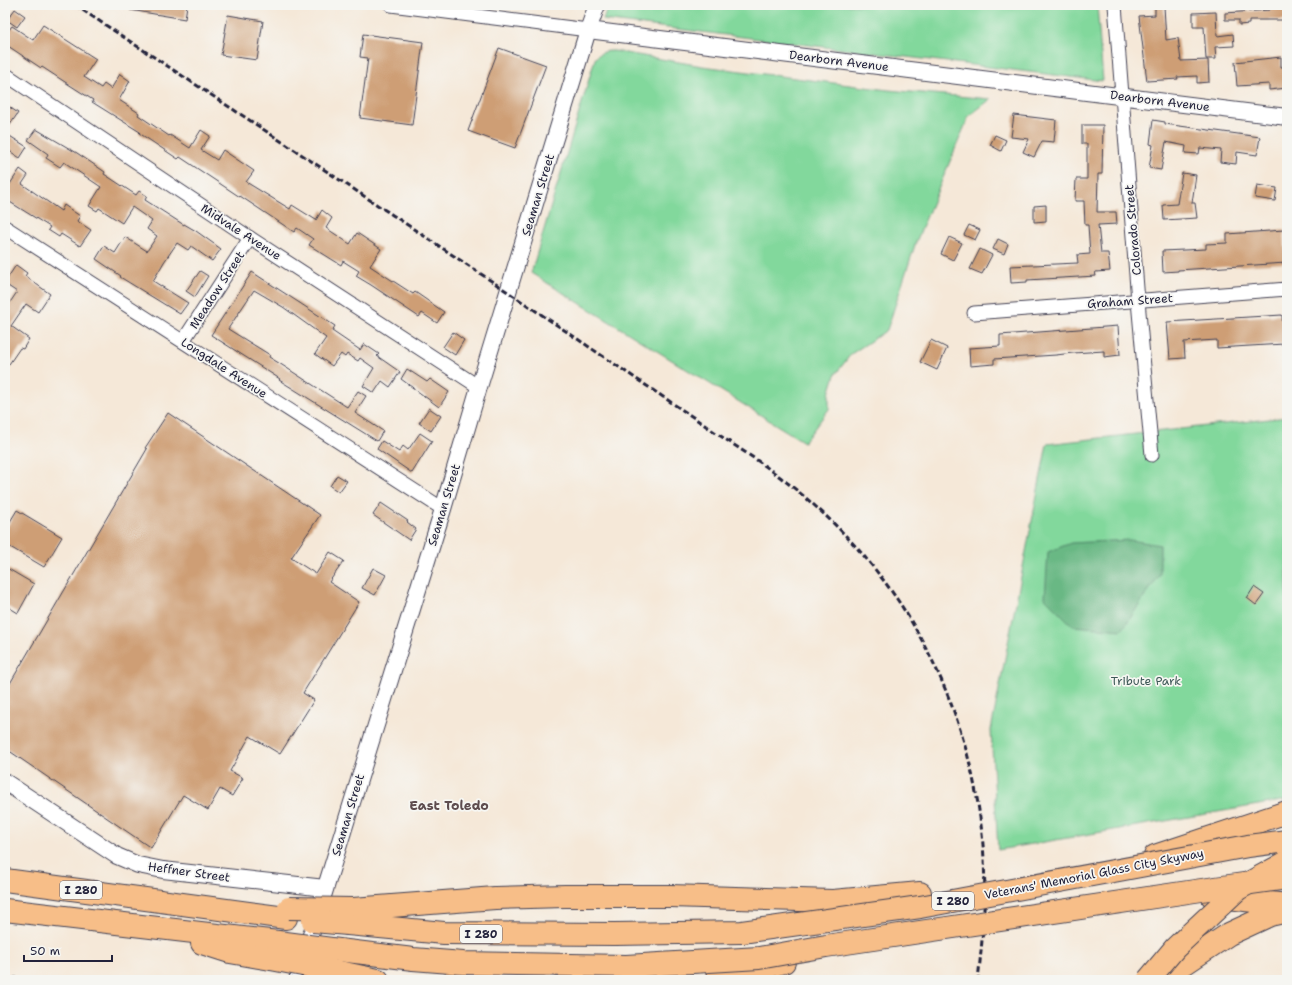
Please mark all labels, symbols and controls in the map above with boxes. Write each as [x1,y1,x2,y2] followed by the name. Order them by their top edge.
[788,47,890,75] street label: Dearborn Avenue
[1109,87,1211,115] street label: Dearborn Avenue
[518,152,558,238] street label: Seaman Street
[1121,184,1145,276] street label: Colorado Street
[198,200,284,264] street label: Midvale Avenue
[186,248,248,332] street label: Meadow Street
[1087,290,1173,312] street label: Graham Street
[178,334,270,402] street label: Longdale Avenue
[424,462,464,548] street label: Seaman Street
[1111,673,1181,689] park label: Tribute Park
[328,772,368,858] street label: Seaman Street
[409,797,489,814] district label: East Toledo
[983,845,1205,903] street label: Veterans' Memorial Glass City Skyway
[147,858,231,886] street label: Heffner Street
[60,881,102,899] road number: I 280
[932,892,974,910] road number: I 280
[460,925,502,943] road number: I 280
[24,937,112,963] scale bar
[30,943,60,959] text: 50 m

